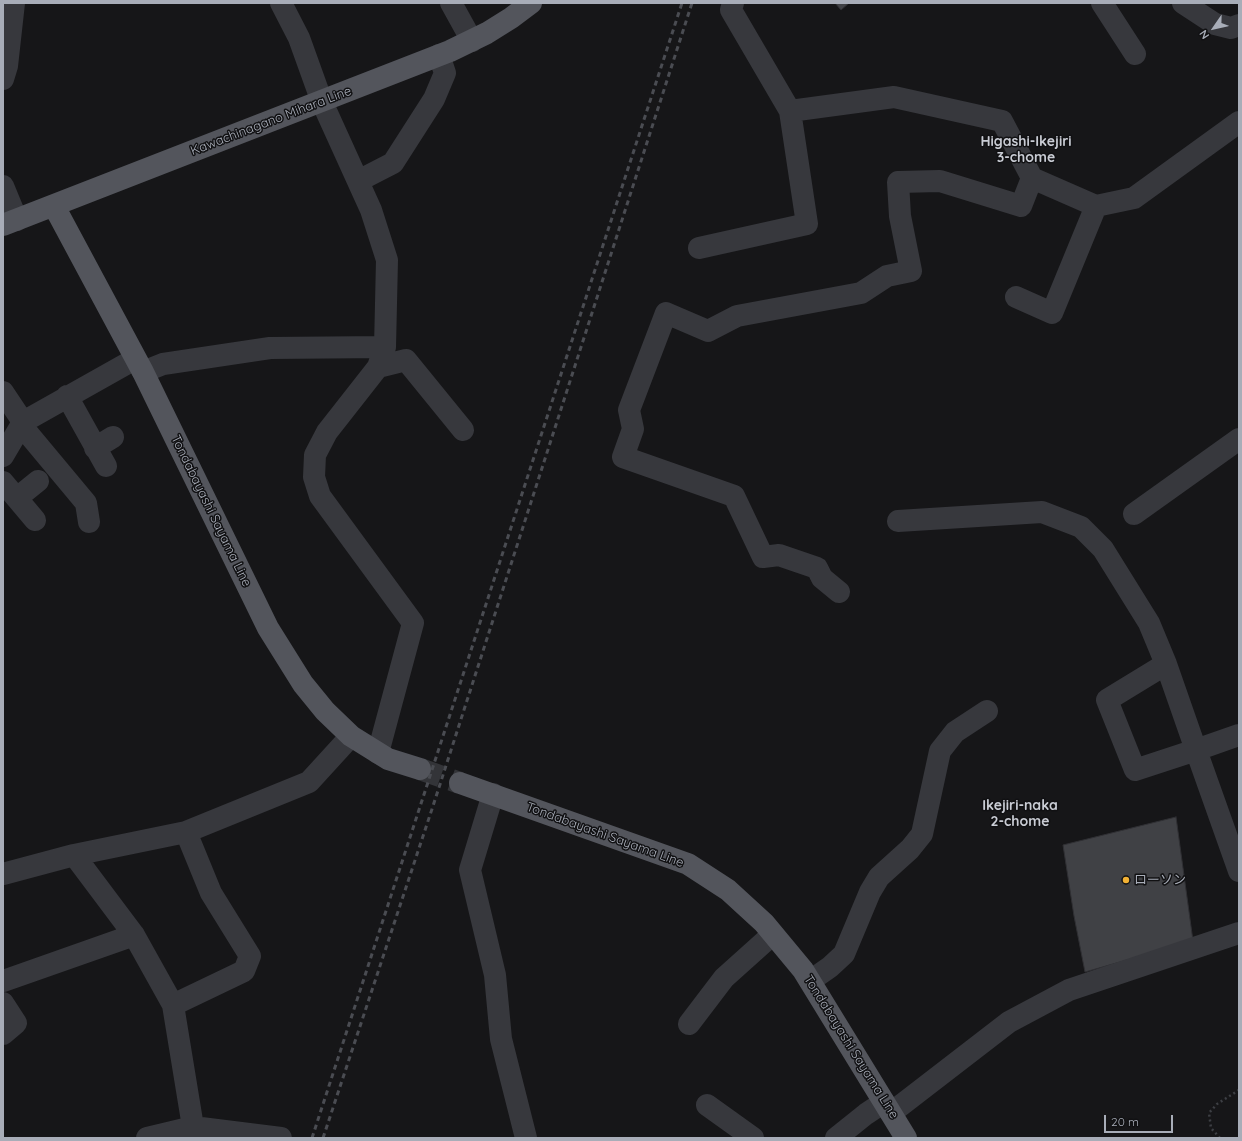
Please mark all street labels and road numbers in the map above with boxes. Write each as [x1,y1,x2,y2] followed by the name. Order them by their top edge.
[188,83,354,159] street label: Kawachinagano Mihara Line
[167,433,255,589] street label: Tondabayashi Sayama Line
[524,799,686,871] street label: Tondabayashi Sayama Line
[800,972,902,1122] street label: Tondabayashi Sayama Line

